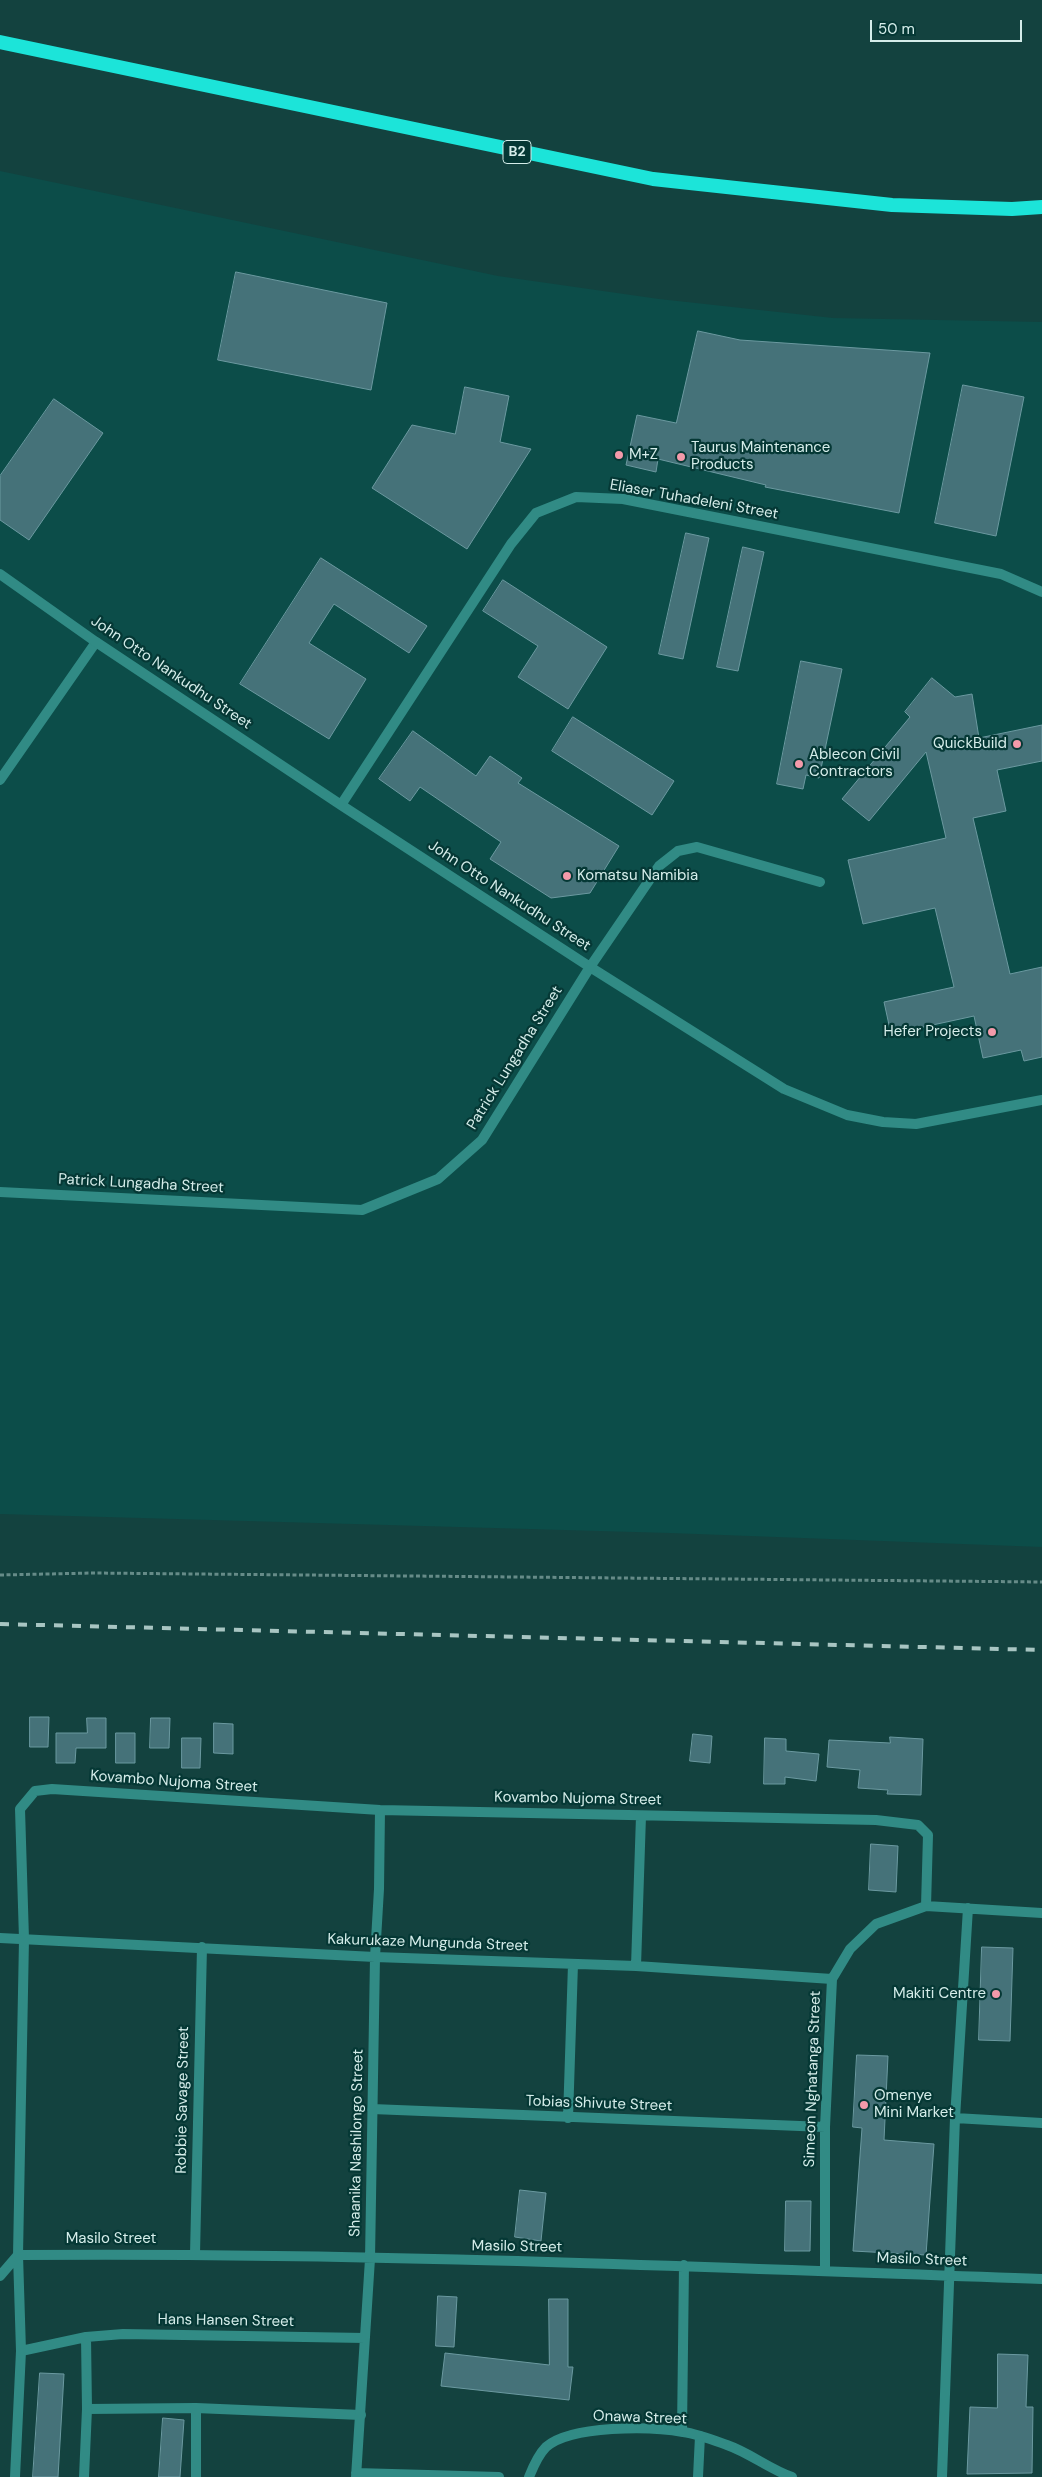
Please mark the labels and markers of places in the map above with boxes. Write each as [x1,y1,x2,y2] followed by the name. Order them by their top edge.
[691,439,830,474] place label: Taurus Maintenance Products
[629,446,658,464] place label: M+Z
[613,449,625,461] marker: M+Z
[675,451,687,463] marker: Taurus Maintenance Products
[933,735,1007,753] place label: QuickBuild
[1011,738,1023,750] marker: QuickBuild
[809,746,899,781] place label: Ablecon Civil Contractors
[793,758,805,770] marker: Ablecon Civil Contractors
[577,867,698,885] place label: Komatsu Namibia
[561,870,573,882] marker: Komatsu Namibia
[884,1023,982,1041] place label: Hefer Projects
[986,1026,998,1038] marker: Hefer Projects
[893,1985,986,2003] place label: Makiti Centre
[990,1988,1002,2000] marker: Makiti Centre
[874,2087,954,2122] place label: Omenye Mini Market
[858,2099,870,2111] marker: Omenye Mini Market

